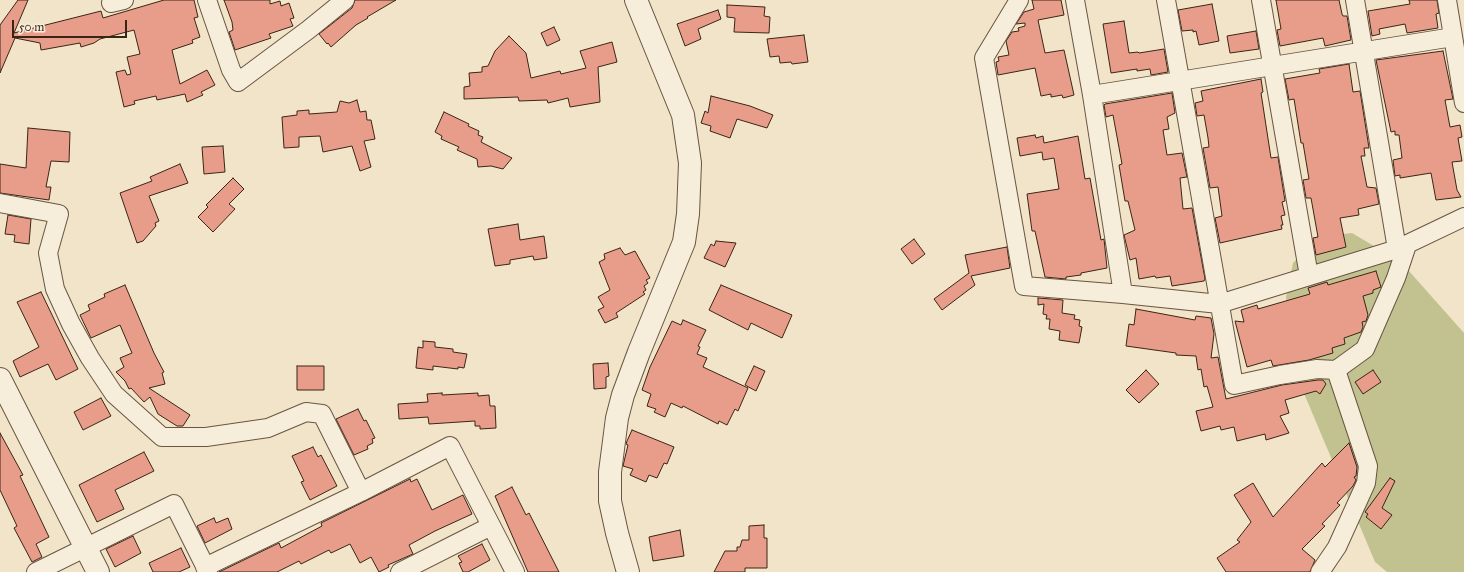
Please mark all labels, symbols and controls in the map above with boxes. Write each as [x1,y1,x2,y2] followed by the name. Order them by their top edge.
[14,12,129,38] scale bar
[19,20,44,34] text: 50 m

